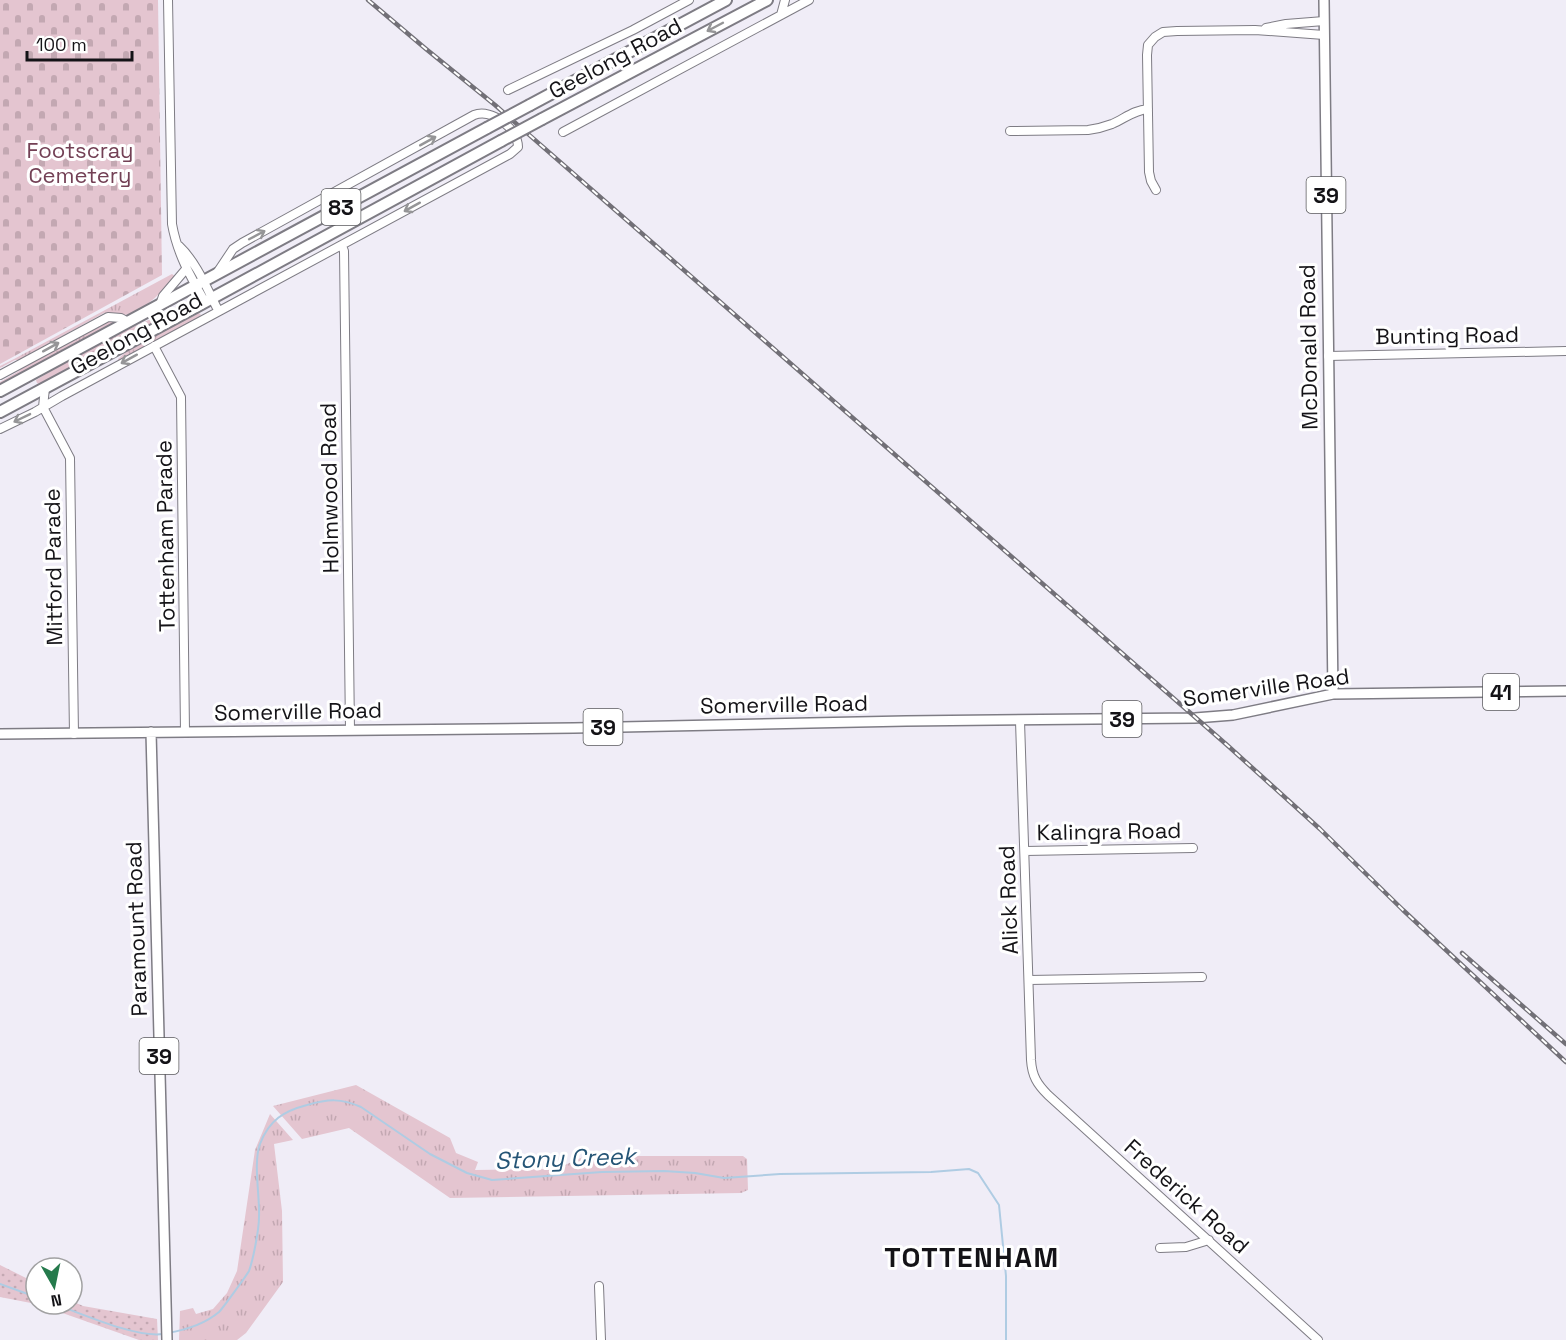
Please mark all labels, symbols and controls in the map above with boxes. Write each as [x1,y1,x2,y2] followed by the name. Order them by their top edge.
[544,11,686,105] street label: Geelong Road
[707,21,724,33] one-way arrow
[27,24,132,62] scale bar
[36,33,87,56] text: 100 m
[419,134,436,146] one-way arrow
[26,136,134,189] park label: Footscray Cemetery
[1306,177,1346,213] road number: 39
[322,189,360,225] road number: 83
[404,201,421,213] one-way arrow
[248,229,266,240] one-way arrow
[1293,264,1323,430] street label: McDonald Road
[65,285,207,381] street label: Geelong Road
[1375,320,1519,350] street label: Bunting Road
[42,341,60,352] one-way arrow
[121,354,139,365] one-way arrow
[314,402,344,574] street label: Holmwood Road
[13,413,31,424] one-way arrow
[149,440,181,632] street label: Tottenham Parade
[38,488,68,646] street label: Mitford Parade
[1181,661,1351,713] street label: Somerville Road
[1483,674,1519,710] road number: 41
[700,689,868,719] street label: Somerville Road
[214,696,382,726] street label: Somerville Road
[1102,701,1142,737] road number: 39
[584,709,622,745] road number: 39
[1036,816,1182,846] street label: Kalingra Road
[119,841,153,1017] street label: Paramount Road
[992,845,1024,955] street label: Alick Road
[140,1038,178,1074] road number: 39
[1119,1133,1255,1259] street label: Frederick Road
[494,1140,639,1176] water label: Stony Creek
[884,1239,1060,1275] district label: TOTTENHAM
[24,1256,84,1316] north arrow
[49,1289,63,1312] text: N

